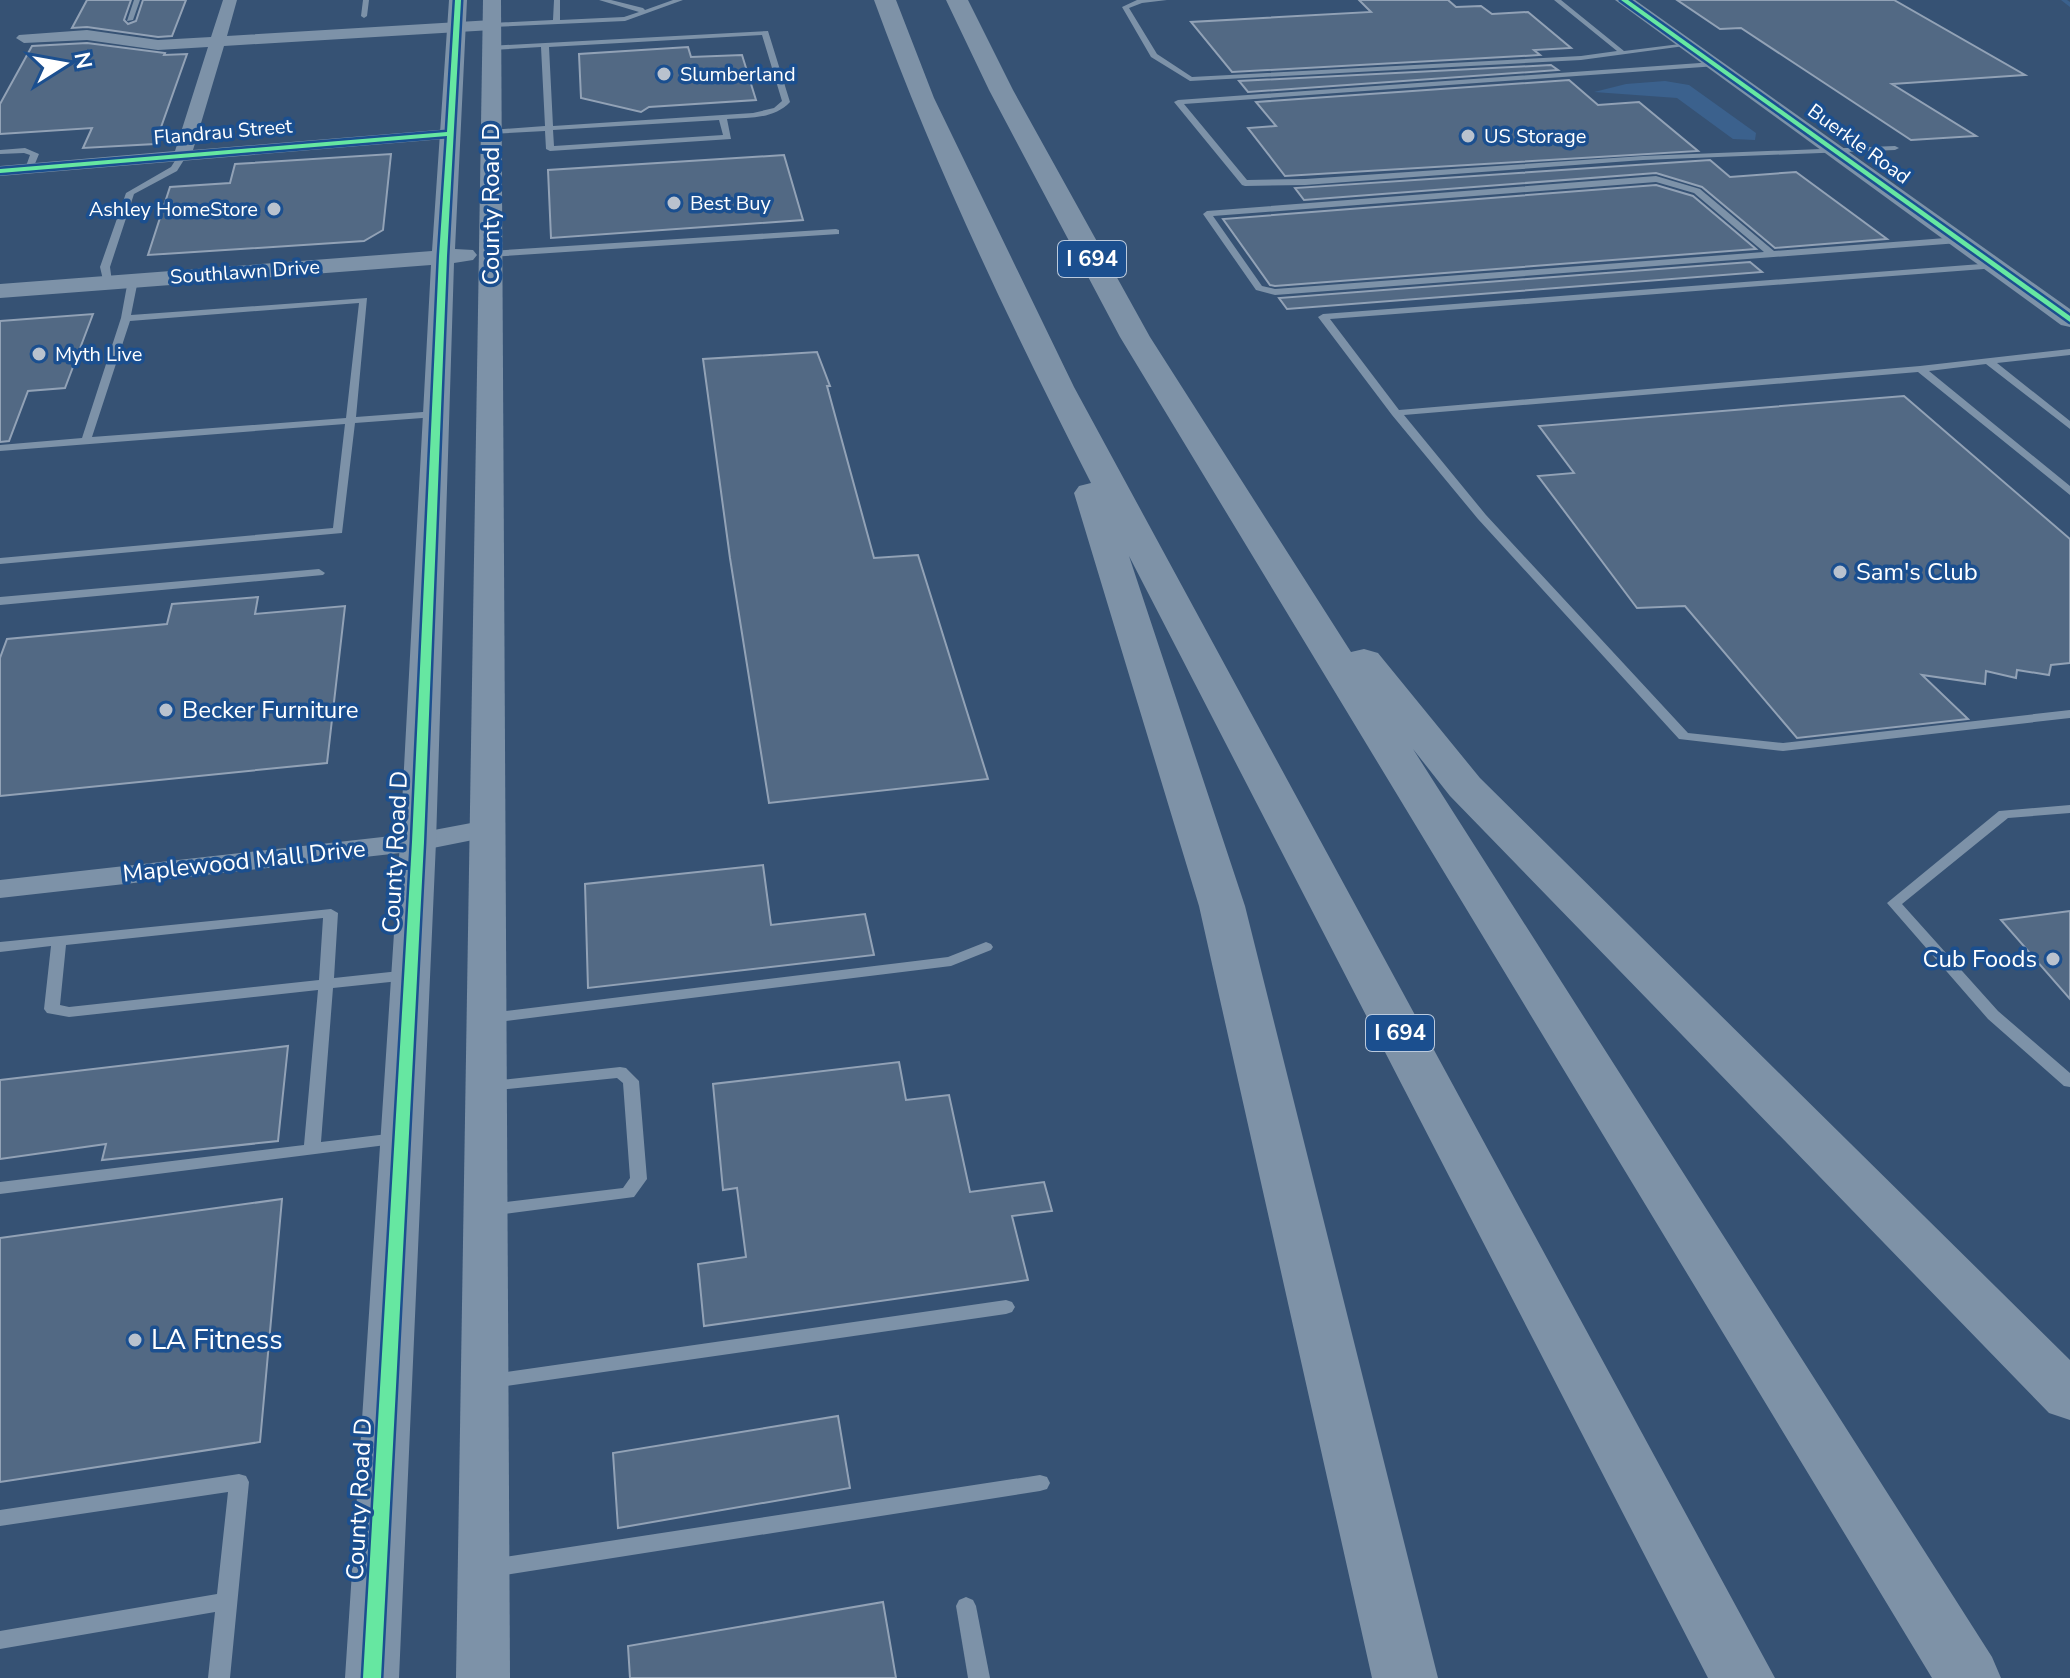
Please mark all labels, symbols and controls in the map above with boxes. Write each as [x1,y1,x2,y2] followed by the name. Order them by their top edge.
[24,24,104,104] north arrow
[66,49,99,71] text: N
[680,61,796,88] place label: Slumberland
[655,65,673,83] marker: Slumberland
[1802,98,1916,190] street label: Buerkle Road
[153,112,294,152] street label: Flandrau Street
[475,123,507,285] street label: County Road D
[1484,123,1586,150] place label: US Storage
[1459,127,1477,145] marker: US Storage
[690,190,772,217] place label: Best Buy
[665,194,683,212] marker: Best Buy
[89,196,258,223] place label: Ashley HomeStore
[265,200,283,218] marker: Ashley HomeStore
[1058,241,1126,277] road number: I 694
[169,253,321,291] street label: Southlawn Drive
[55,341,142,368] place label: Myth Live
[30,345,48,363] marker: Myth Live
[1856,556,1978,588] place label: Sam's Club
[1831,563,1849,581] marker: Sam's Club
[182,694,359,726] place label: Becker Furniture
[157,701,175,719] marker: Becker Furniture
[375,770,415,934] street label: County Road D
[121,832,367,890] street label: Maplewood Mall Drive
[1923,943,2037,975] place label: Cub Foods
[2044,950,2062,968] marker: Cub Foods
[1366,1015,1434,1051] road number: I 694
[151,1321,283,1359] place label: LA Fitness
[126,1331,144,1349] marker: LA Fitness
[339,1417,379,1581] street label: County Road D

